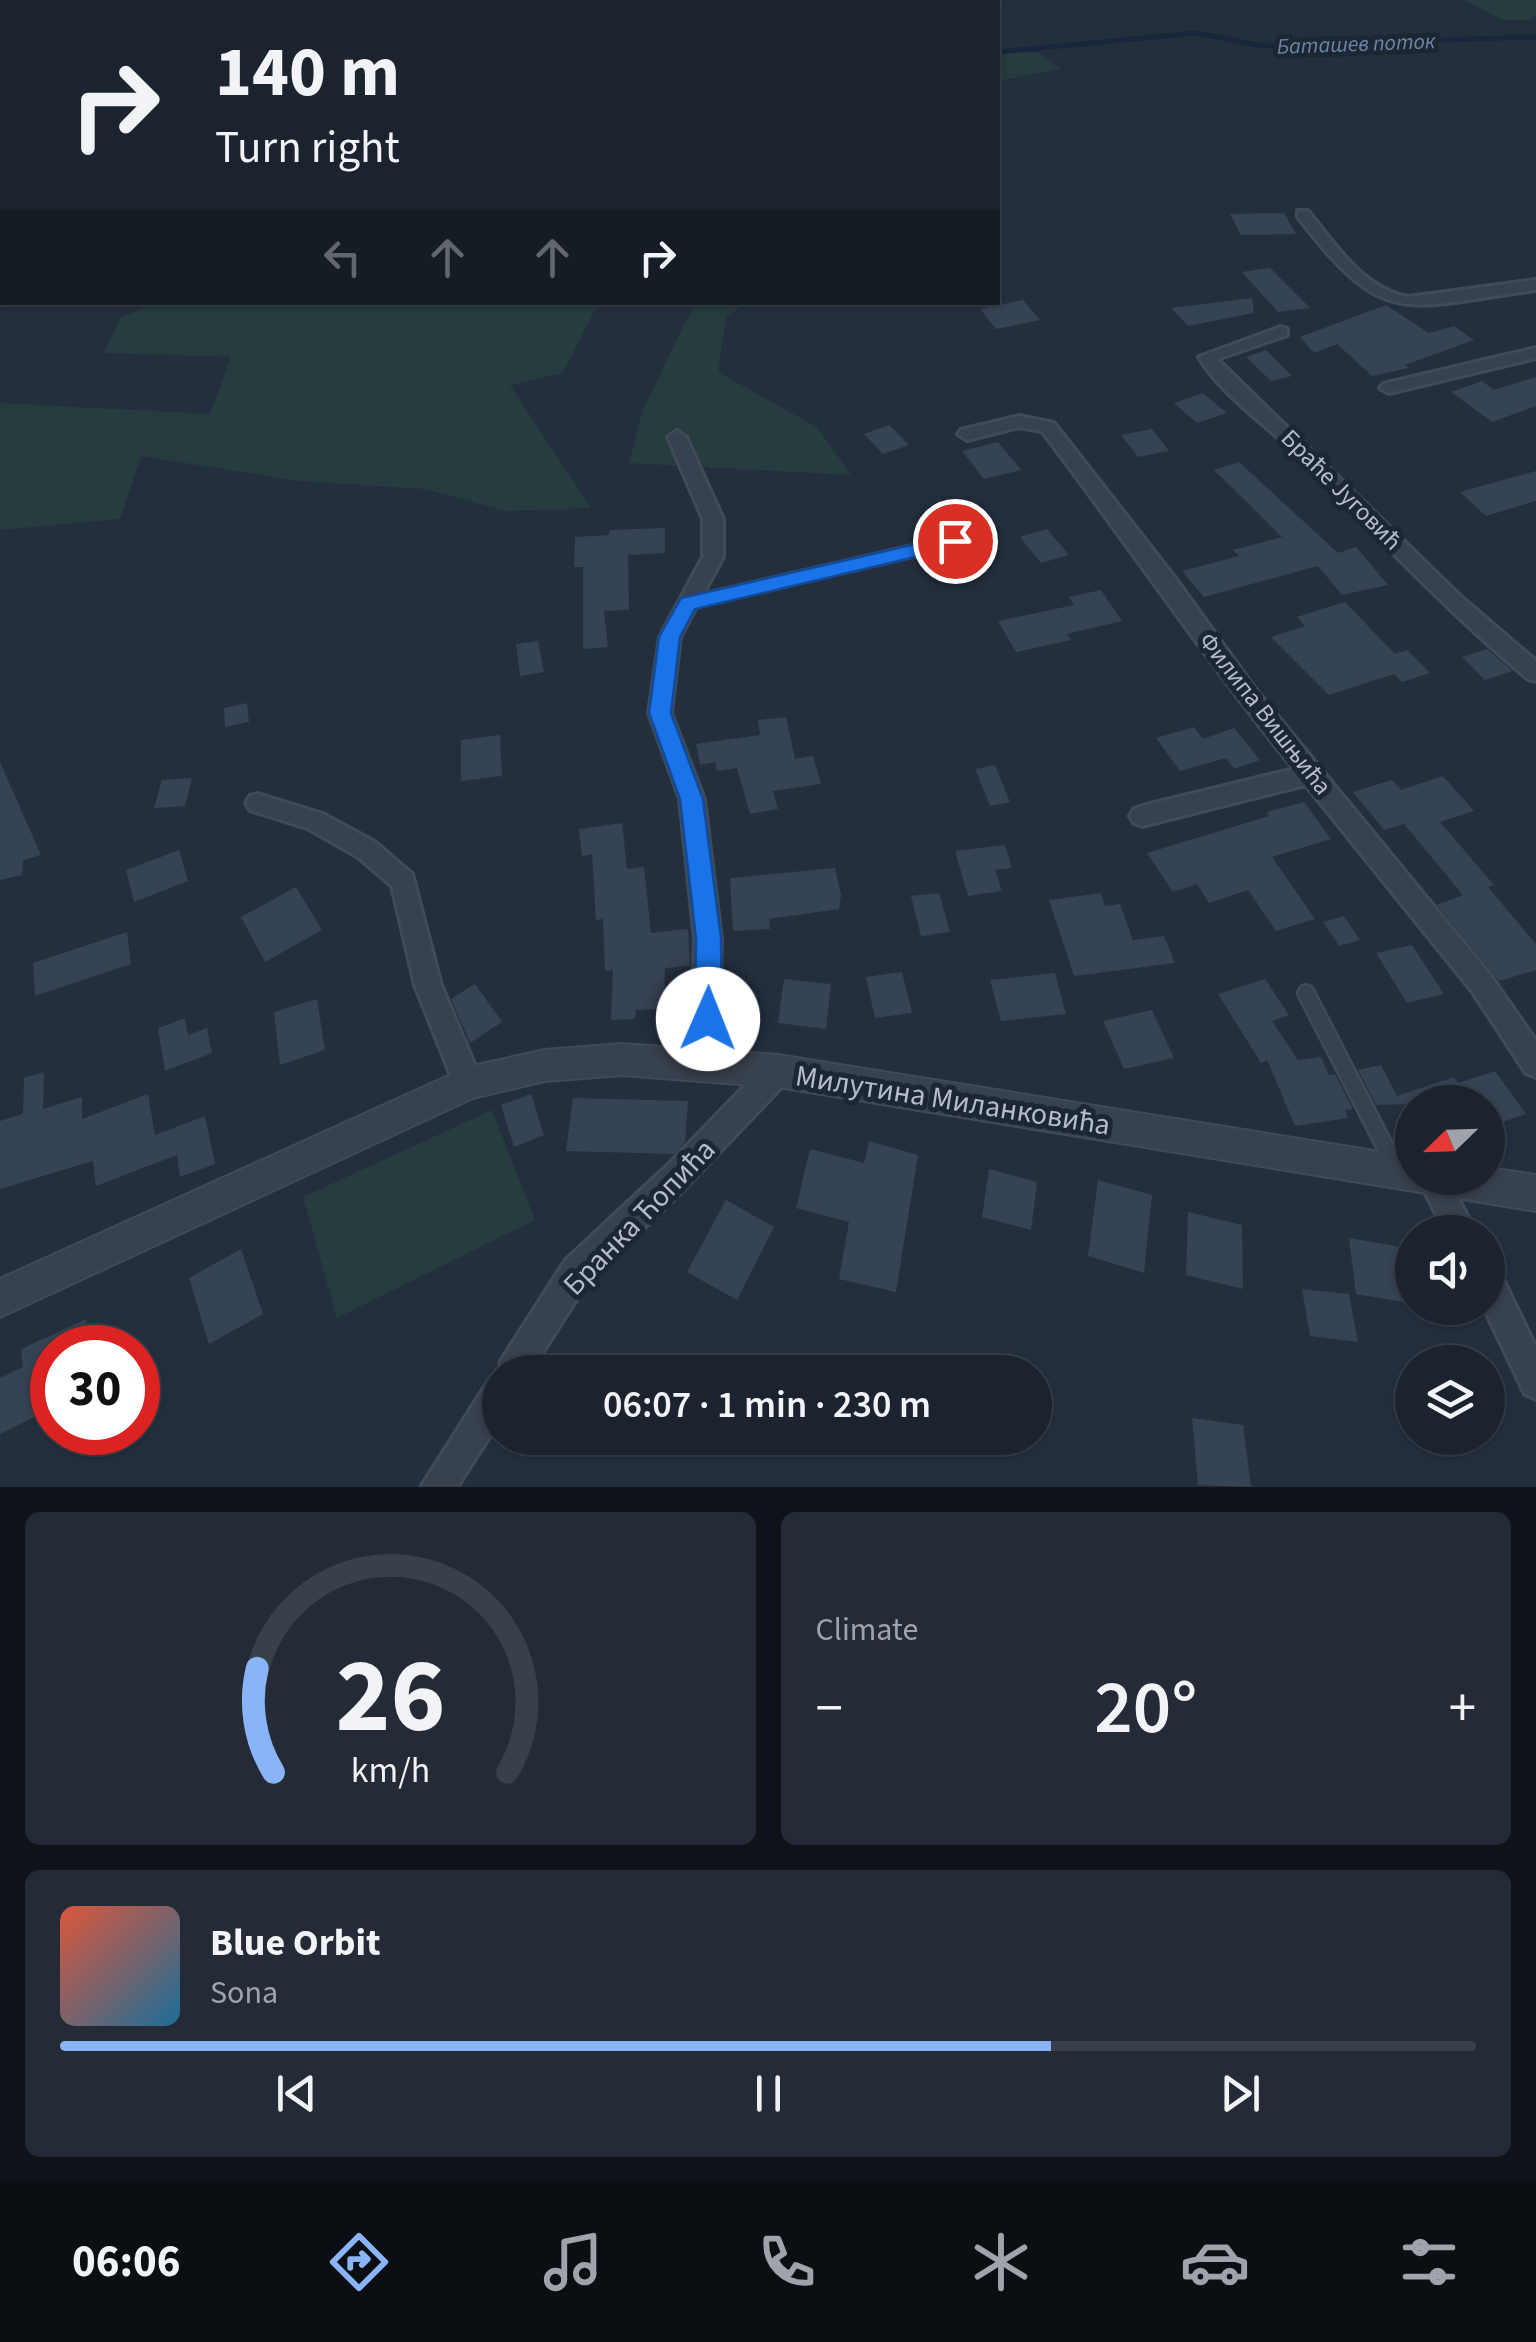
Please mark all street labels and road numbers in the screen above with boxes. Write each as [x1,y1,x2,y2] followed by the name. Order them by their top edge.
[1273,421,1410,558] street label: Браће Југовић
[1190,625,1340,803] street label: Филипа Вишњића
[792,1054,1113,1147] street label: Милутина Миланковића
[553,1129,725,1305] street label: Бранка Ћопића

